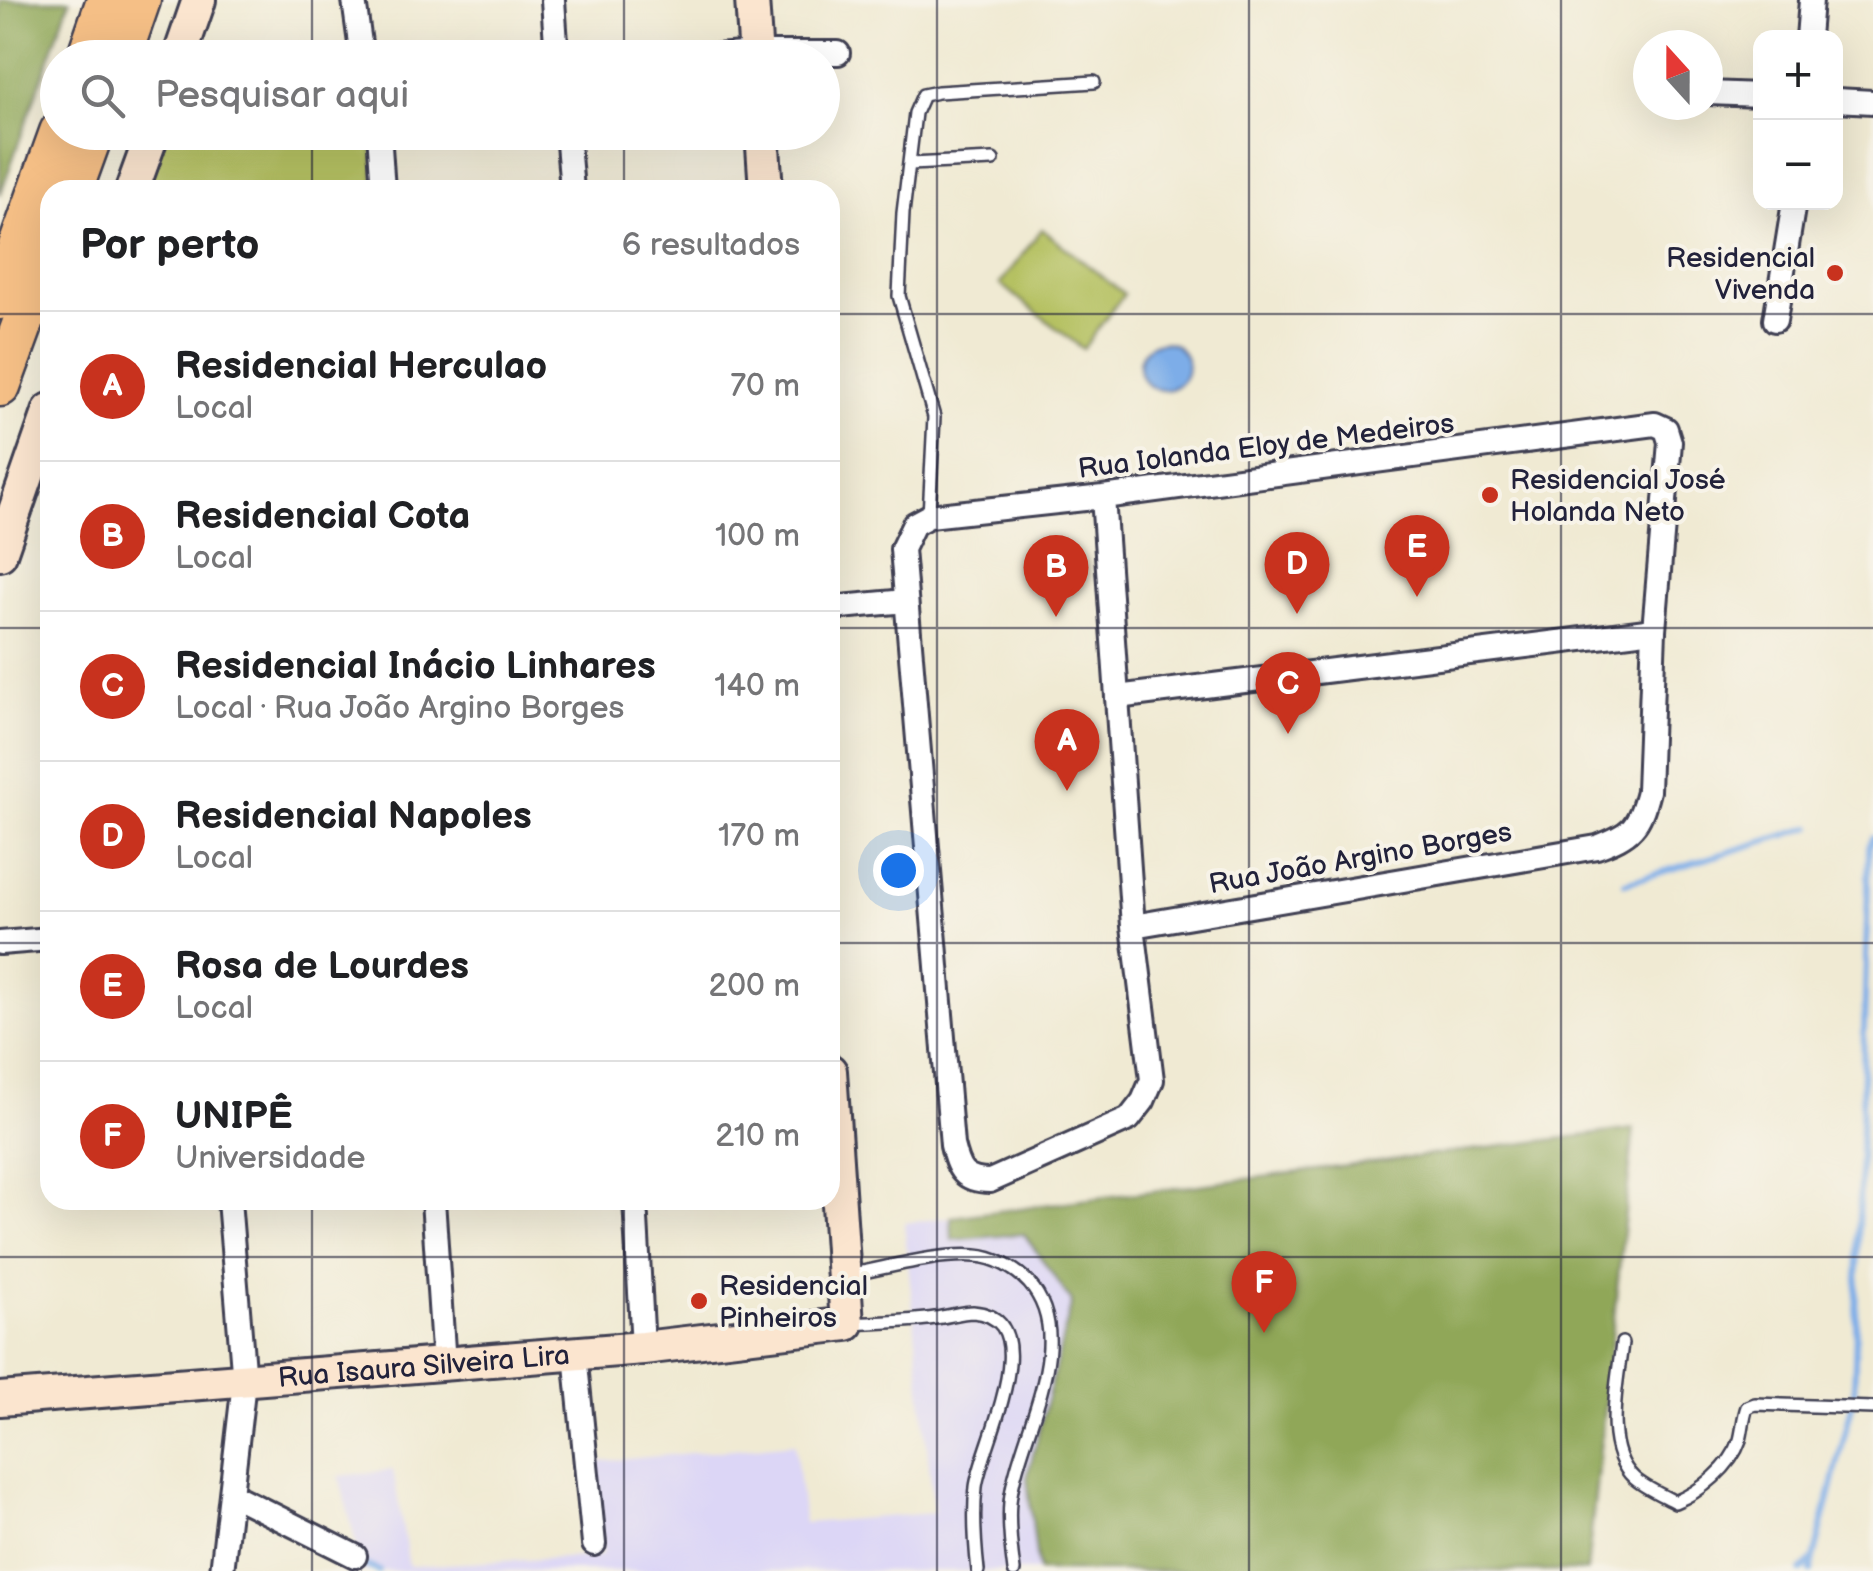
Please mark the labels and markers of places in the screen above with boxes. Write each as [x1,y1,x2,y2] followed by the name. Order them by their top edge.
[1666,242,1815,307] place label: Residencial Vivenda
[1824,262,1846,284] marker: Residencial Vivenda
[1510,464,1726,529] place label: Residencial José Holanda Neto
[1479,484,1501,506] marker: Residencial José Holanda Neto
[1384,514,1450,597] pin: E
[1264,532,1330,614] pin: D
[1024,534,1088,617] pin: B
[1256,652,1320,734] pin: C
[1034,708,1100,791] pin: A
[1232,1250,1296,1333] pin: F
[719,1270,868,1335] place label: Residencial Pinheiros
[688,1290,710,1312] marker: Residencial Pinheiros

